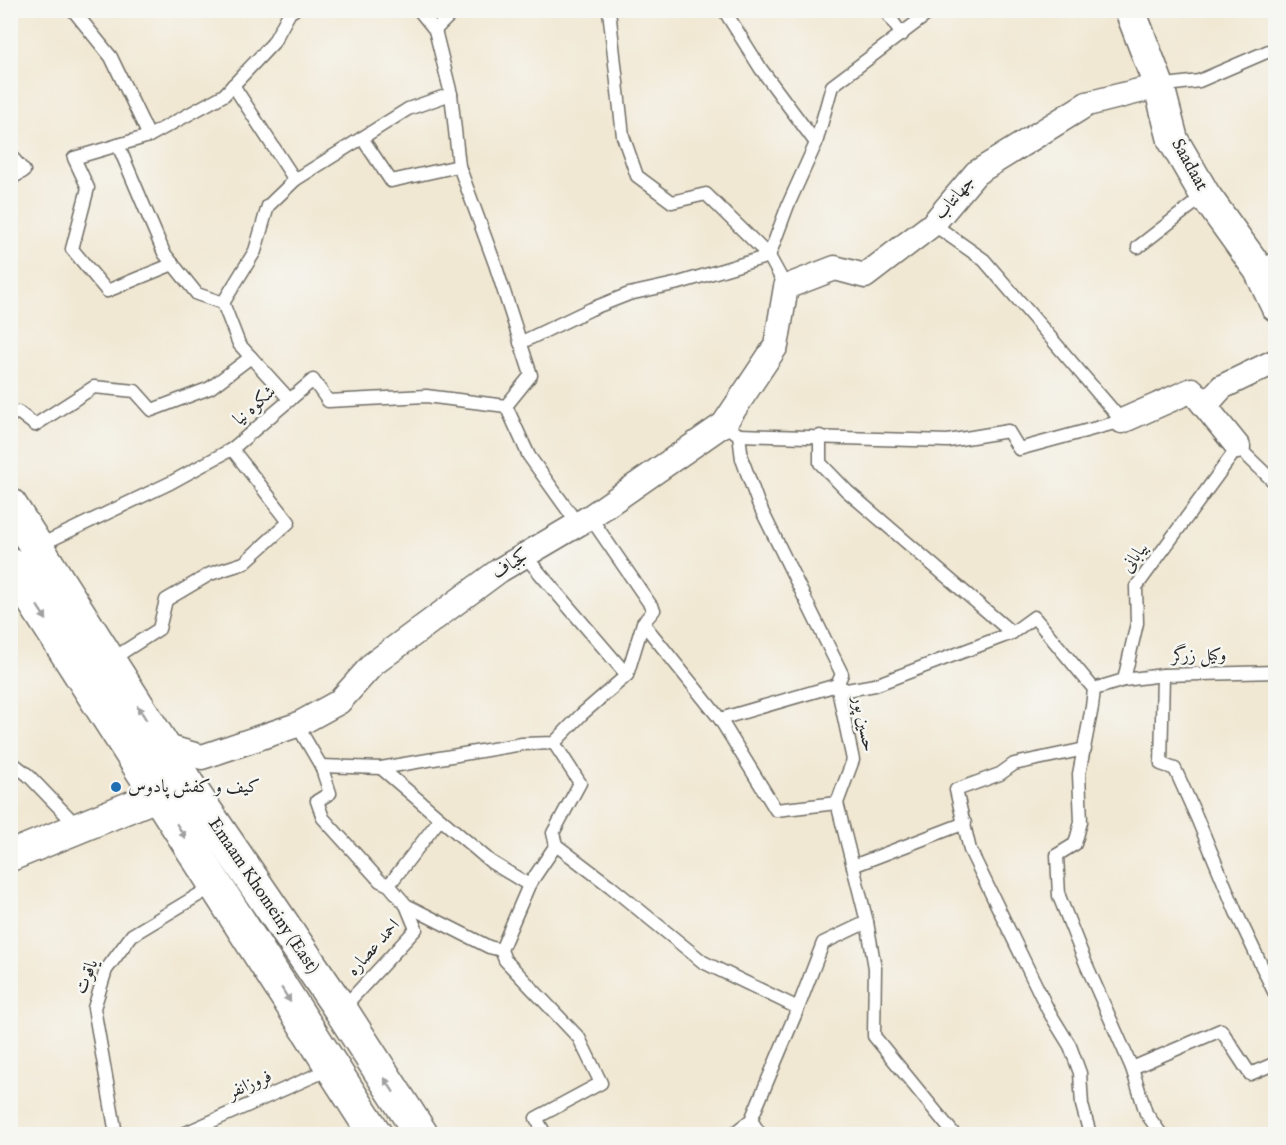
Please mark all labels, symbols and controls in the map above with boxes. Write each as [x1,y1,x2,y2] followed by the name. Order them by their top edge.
[1165,135,1213,195] street label: Saadaat
[929,171,981,225] street label: جهانتاب
[229,381,281,431] street label: شکوه نیا
[1116,538,1154,578] street label: بیابانی
[488,545,534,585] street label: کجباف
[36,605,48,621] one-way arrow
[1169,642,1226,668] street label: وکیل زرگر
[846,692,880,754] street label: حسین پور
[137,705,148,721] one-way arrow
[128,776,260,799] place label: کیف و کفش پادوس
[109,780,123,794] marker: کیف و کفش پادوس
[202,814,324,978] street label: Emaam Khomeiny (East)
[176,822,187,839] one-way arrow
[342,915,406,981] street label: احمد عصاره
[70,955,105,998] street label: یاقوت
[280,987,291,1003] one-way arrow
[222,1065,276,1106] street label: فروزانفر
[384,1077,395,1093] one-way arrow

